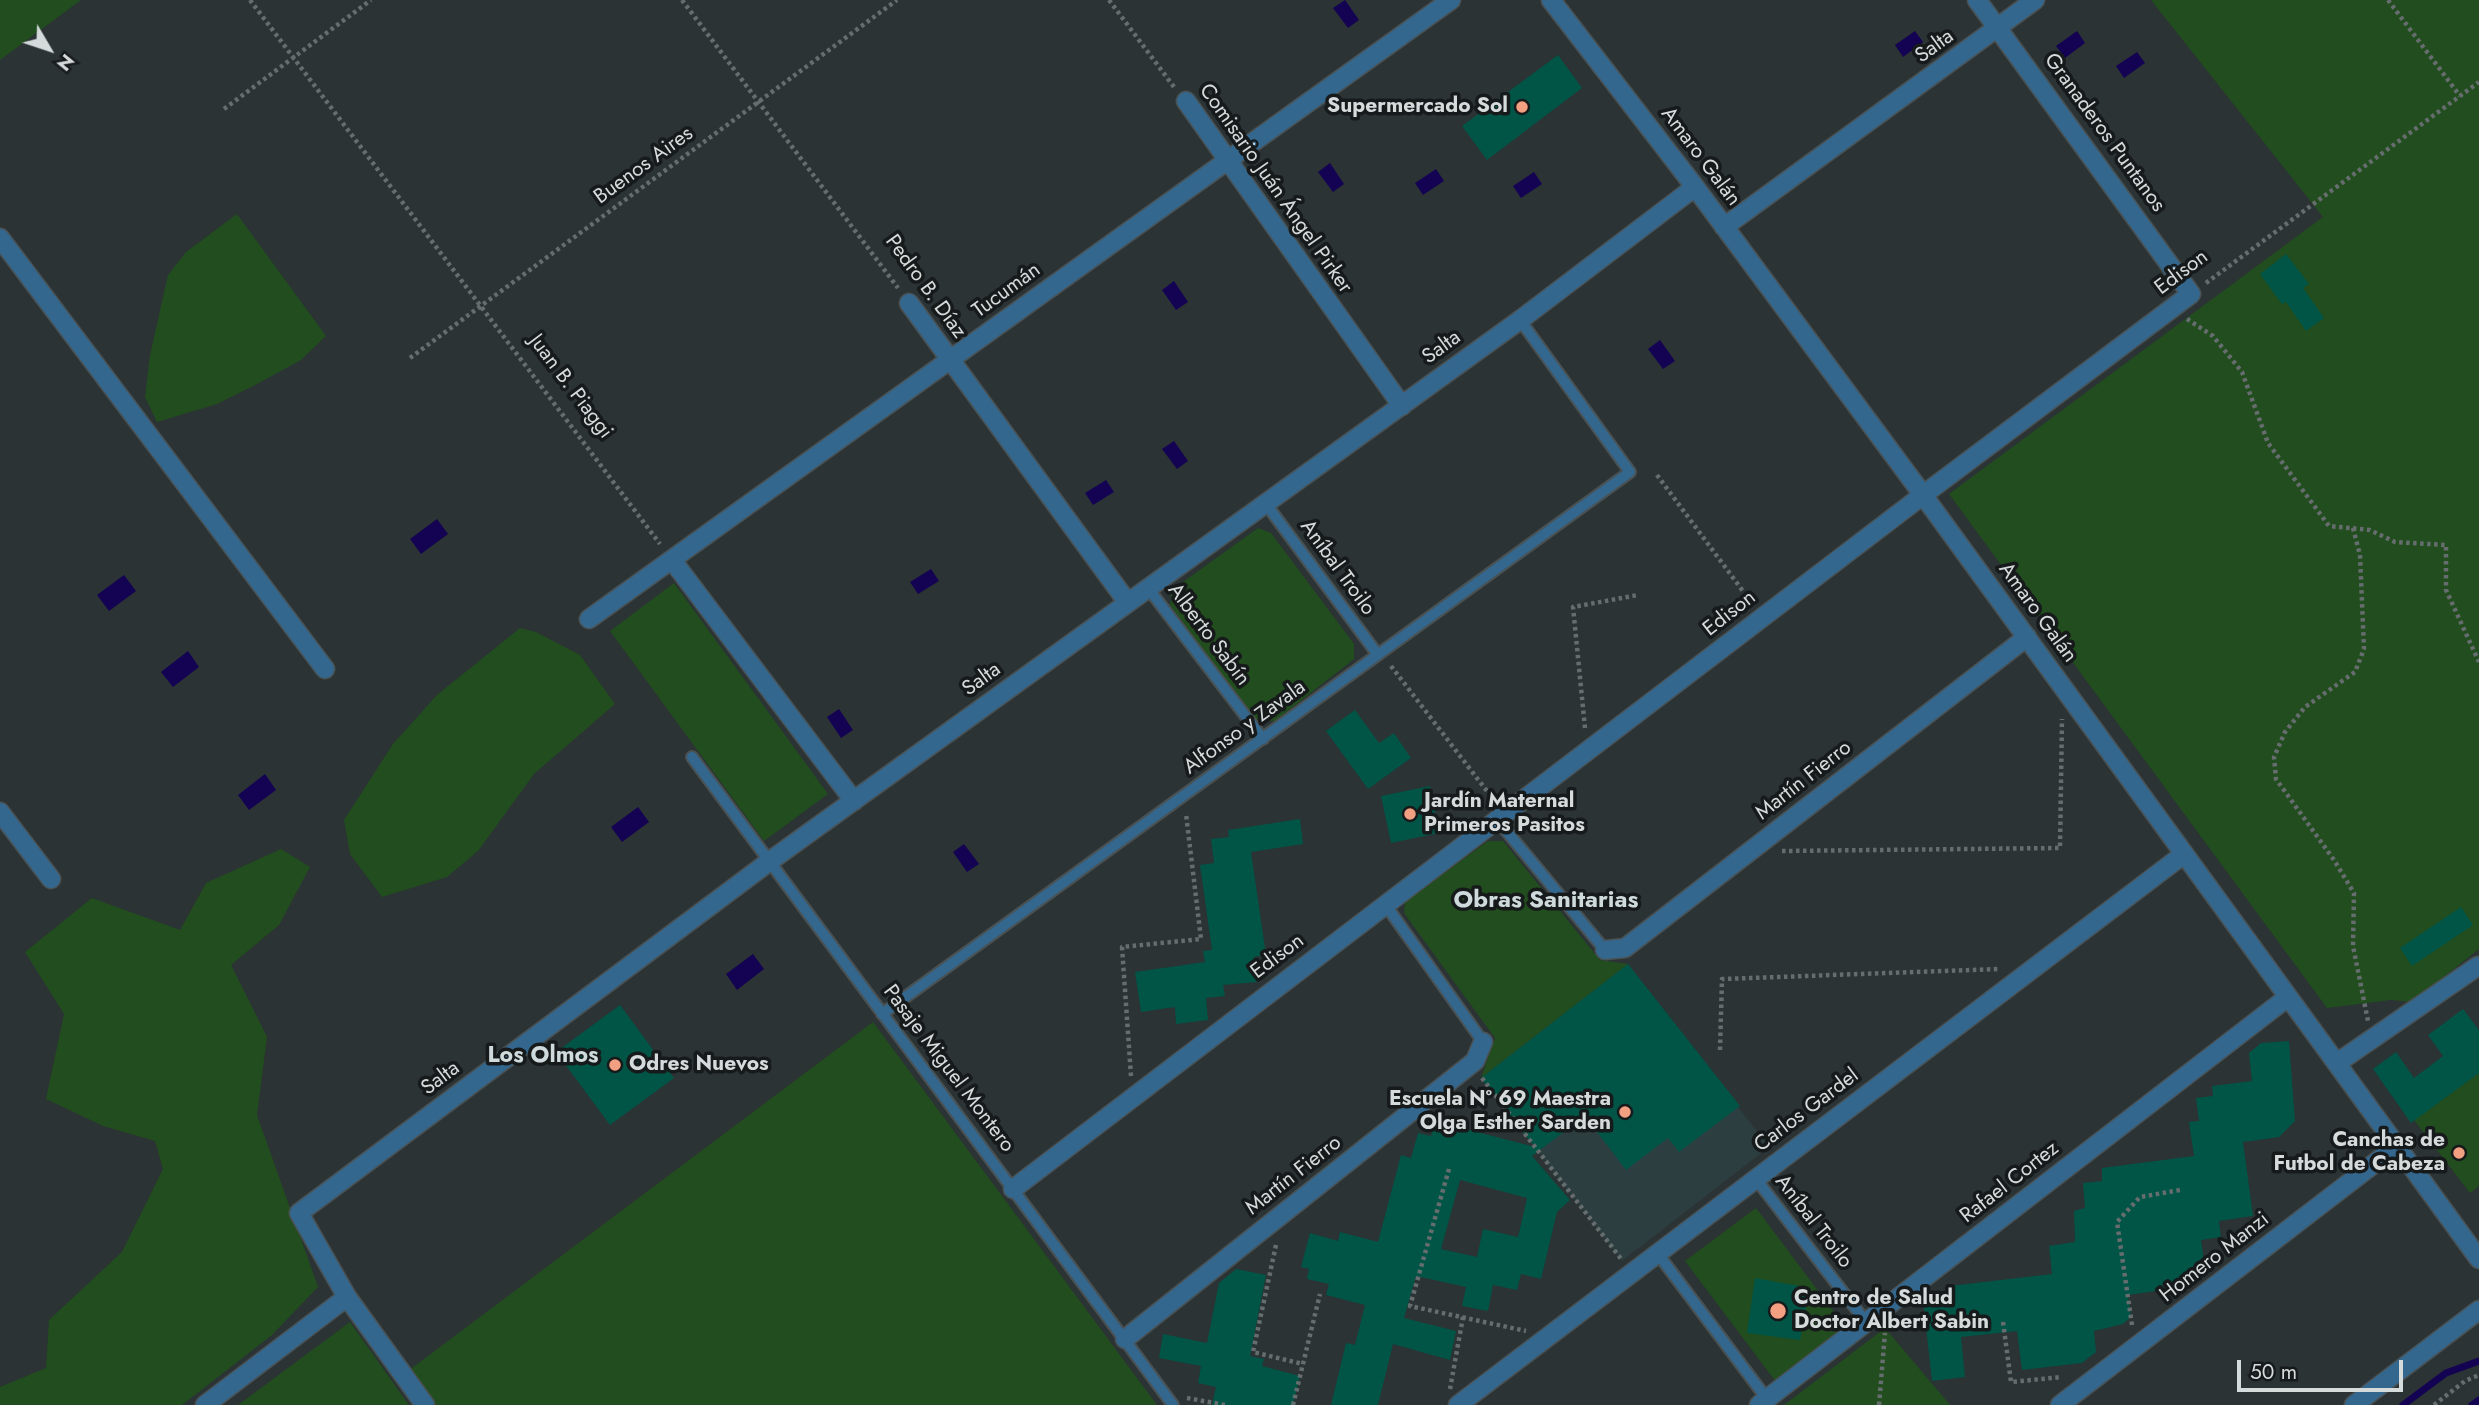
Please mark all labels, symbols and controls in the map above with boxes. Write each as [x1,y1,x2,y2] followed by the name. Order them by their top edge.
[14,14,84,84] north arrow
[1911,25,1959,69] street label: Salta
[50,48,81,77] text: N
[2038,49,2170,217] street label: Granaderos Puntanos
[1193,79,1357,299] street label: Comisario Juán Ángel Pirker
[1327,94,1508,120] place label: Supermercado Sol
[1514,99,1530,115] marker: Supermercado Sol
[1655,103,1745,211] street label: Amaro Galán
[590,122,698,210] street label: Buenos Aires
[879,230,971,344] street label: Pedro B. Díaz
[2150,245,2214,301] street label: Edison
[968,258,1046,324] street label: Tucumán
[1418,326,1466,370] street label: Salta
[523,330,617,444] street label: Juan B. Piaggi
[1294,515,1380,621] street label: Aníbal Troilo
[1992,558,2082,668] street label: Amaro Galán
[1161,579,1255,691] street label: Alberto Sabín
[1699,586,1761,642] street label: Edison
[958,658,1006,702] street label: Salta
[1179,675,1311,781] street label: Alfonso y Zavala
[1751,736,1857,826] street label: Martín Fierro
[1424,789,1585,839] place label: Jardín Maternal Primeros Pasitos
[1402,806,1418,822] marker: Jardín Maternal Primeros Pasitos
[1454,887,1638,915] district label: Obras Sanitarias
[1246,929,1310,985] street label: Edison
[877,980,1019,1158] street label: Pasaje Miguel Montero
[487,1042,599,1070] district label: Los Olmos
[629,1052,769,1078] place label: Odres Nuevos
[417,1056,465,1102] street label: Salta
[607,1057,623,1073] marker: Odres Nuevos
[1750,1064,1864,1158] street label: Carlos Gardel
[1389,1087,1611,1137] place label: Escuela N° 69 Maestra Olga Esther Sarden
[1617,1104,1633,1120] marker: Escuela N° 69 Maestra Olga Esther Sarden
[2273,1128,2445,1178] place label: Canchas de Futbol de Cabeza
[1241,1131,1347,1221] street label: Martín Fierro
[1956,1137,2064,1229] street label: Rafael Cortez
[2451,1145,2467,1161] marker: Canchas de Futbol de Cabeza
[1769,1170,1857,1274] street label: Aníbal Troilo
[2155,1208,2275,1308] street label: Homero Manzi
[1794,1286,1989,1336] place label: Centro de Salud Doctor Albert Sabin
[1768,1301,1788,1321] marker: Centro de Salud Doctor Albert Sabin
[2241,1346,2407,1390] scale bar
[2250,1357,2297,1387] text: 50 m

